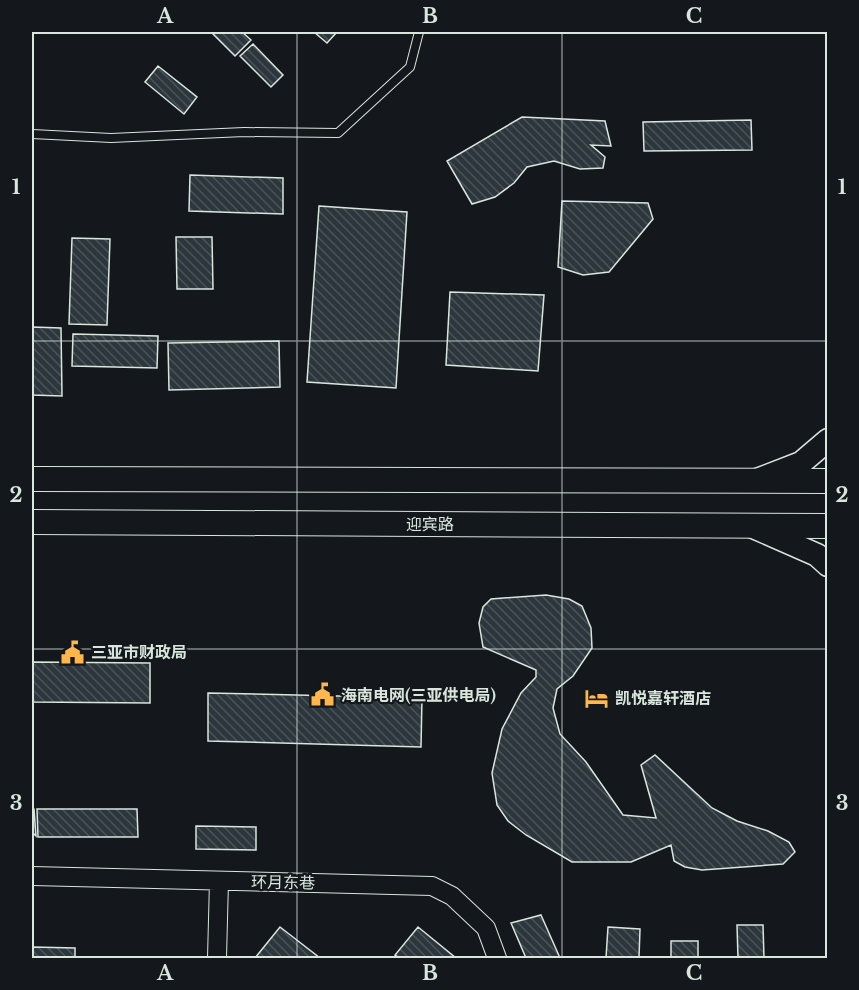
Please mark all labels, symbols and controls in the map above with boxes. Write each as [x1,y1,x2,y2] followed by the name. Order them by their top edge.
[156,4,174,28] text: A
[422,4,438,28] text: B
[686,4,702,28] text: C
[12,175,21,199] text: 1
[838,175,847,199] text: 1
[9,483,23,507] text: 2
[835,483,849,507] text: 2
[406,514,454,534] street label: 迎宾路
[60,639,86,665] public building icon: 三亚市财政局
[91,642,187,662] place label: 三亚市财政局
[310,682,336,708] public building icon: 海南电网(三亚供电局)
[341,685,496,705] place label: 海南电网(三亚供电局)
[584,685,610,711] hotel icon: 凯悦嘉轩酒店
[615,688,711,708] place label: 凯悦嘉轩酒店
[10,791,22,815] text: 3
[836,791,848,815] text: 3
[251,871,315,893] street label: 环月东巷
[156,961,174,985] text: A
[422,961,438,985] text: B
[686,961,702,985] text: C

